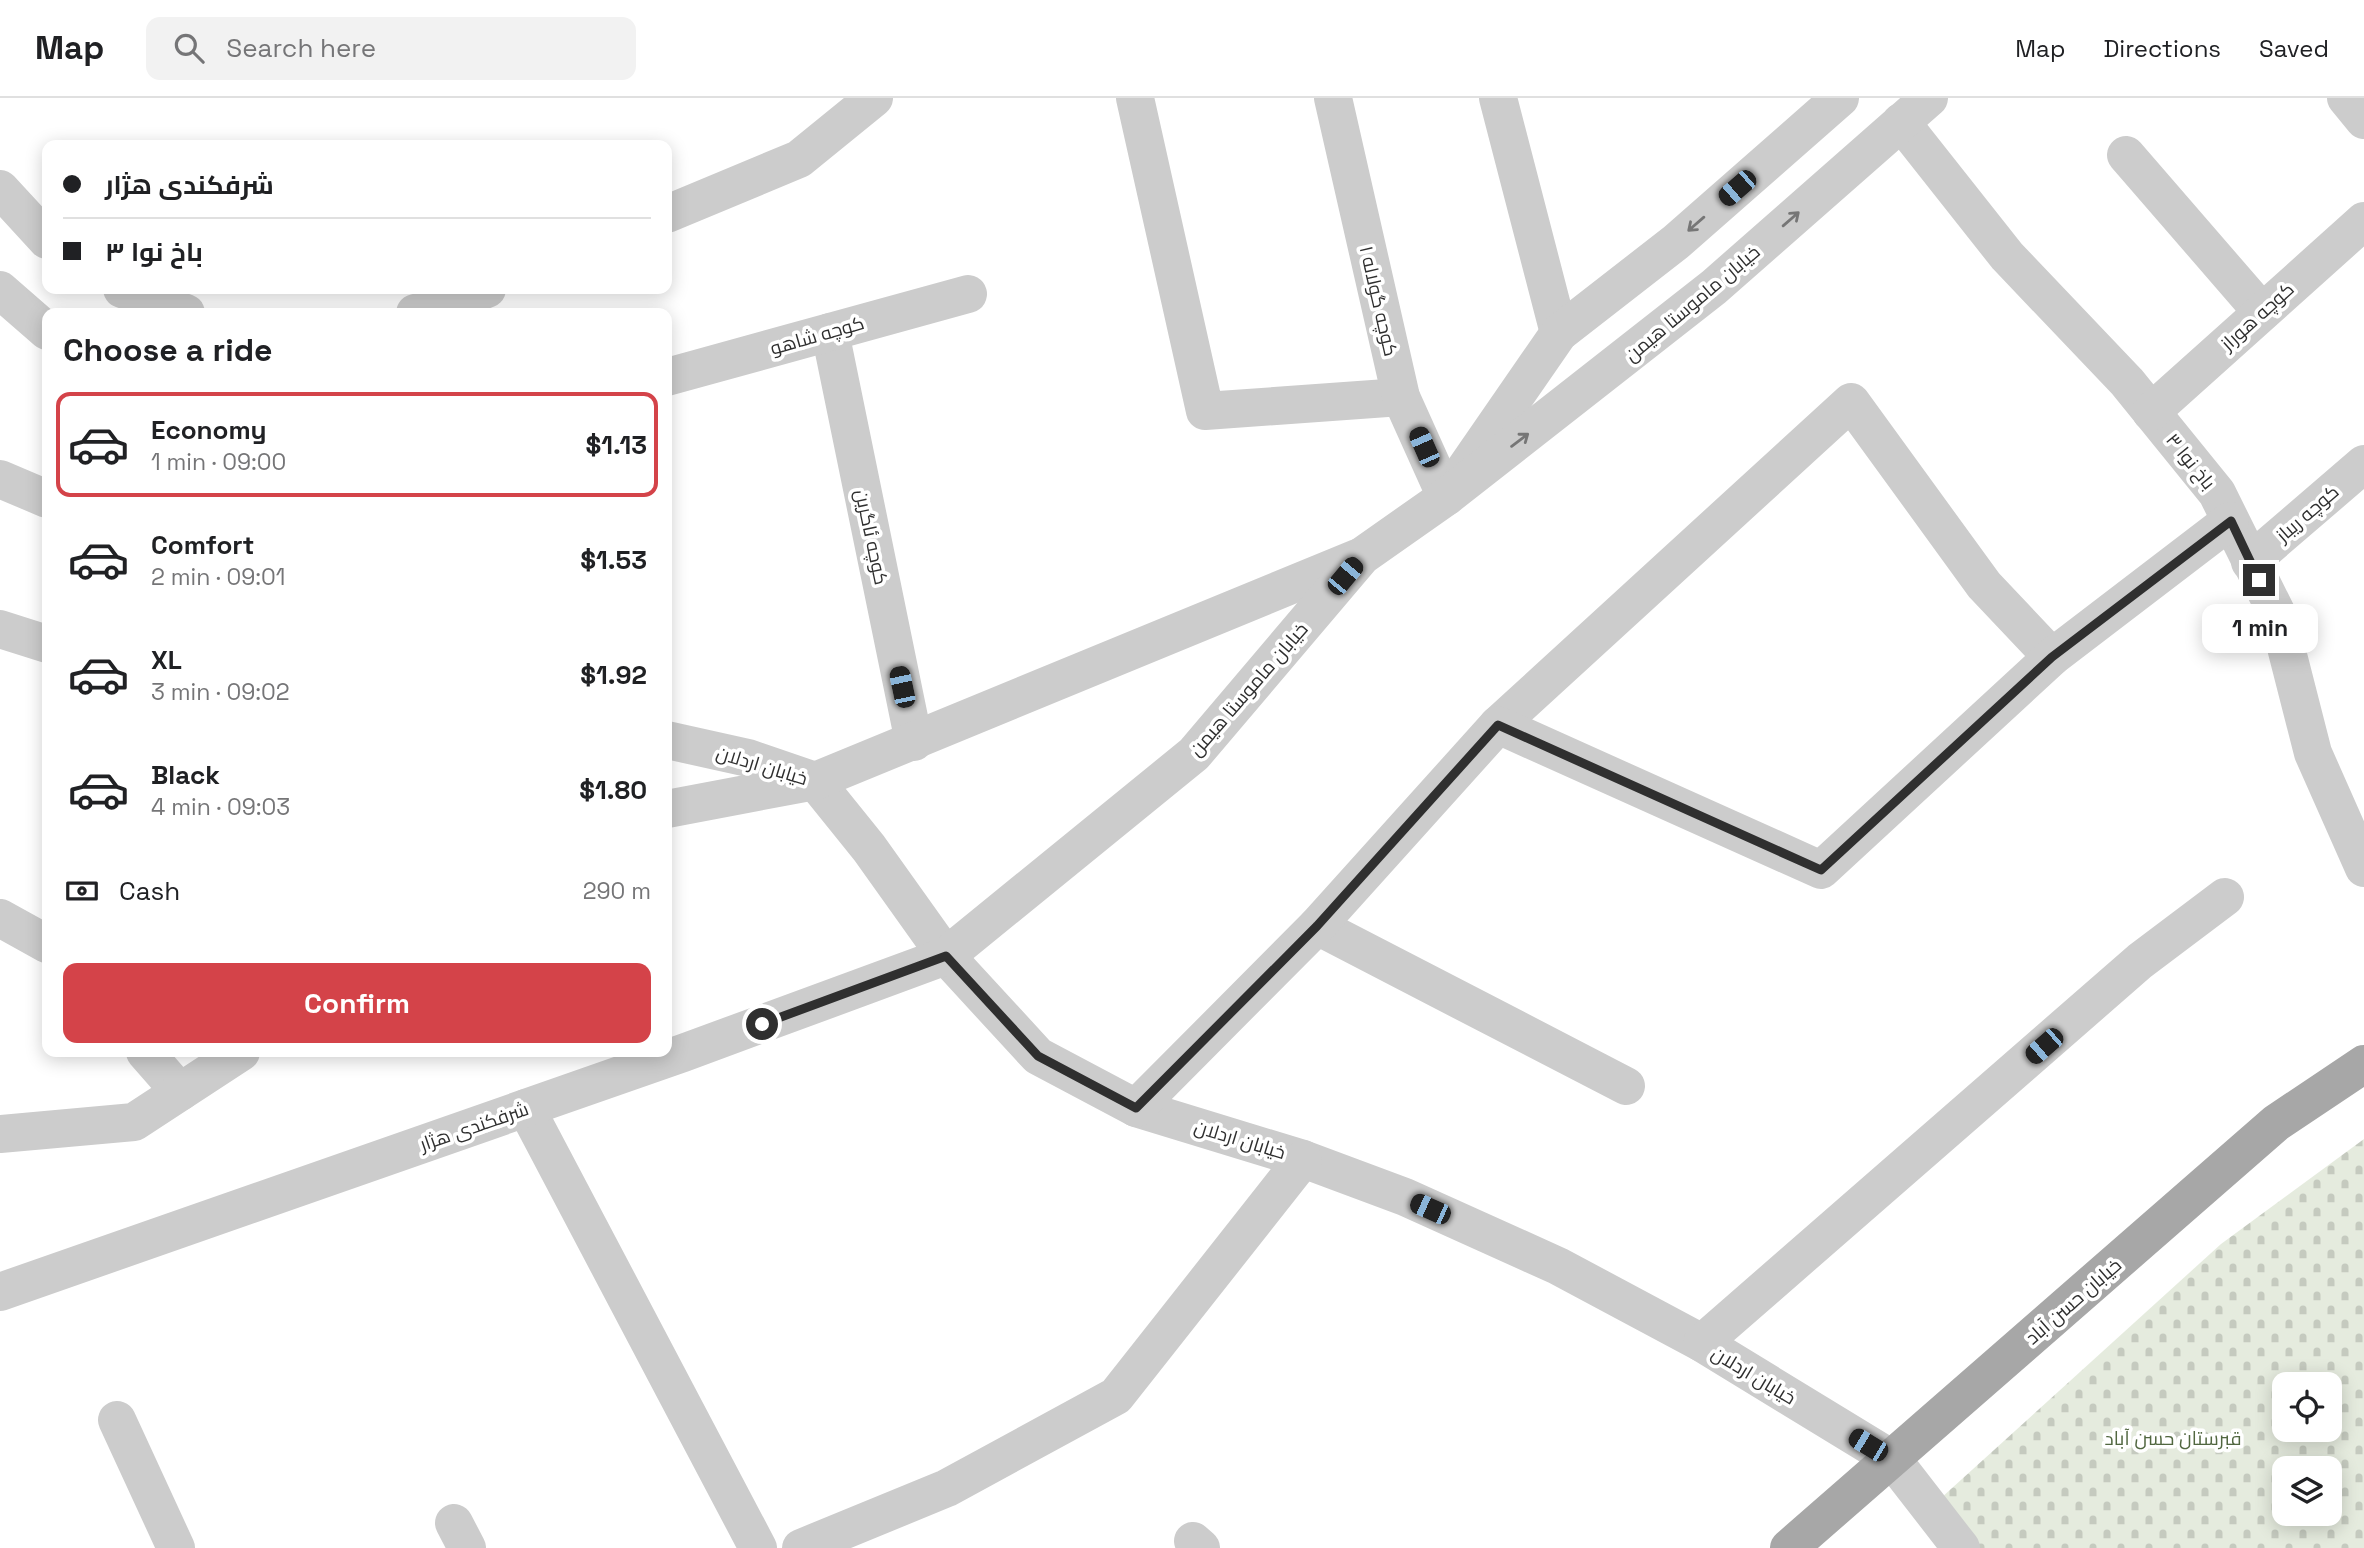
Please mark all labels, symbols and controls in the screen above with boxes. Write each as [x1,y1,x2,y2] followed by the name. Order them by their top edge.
[146,17,636,80] search box
[35,27,104,69] text: Map
[170,29,208,67] icon: search
[226,31,376,65] text: Search here
[2015,33,2065,64] text: Map
[2103,33,2221,64] text: Directions
[2259,33,2329,64] text: Saved
[1715,166,1760,210] car
[105,168,274,202] text: شرفکندی هژار
[1782,211,1800,227] one-way arrow
[1688,216,1706,232] one-way arrow
[105,235,203,269] text: باخ نوا ۳
[1619,239,1765,367] street label: خیابان ماموستا هیمن
[1354,244,1403,359] street label: کوچه گولاله ۱
[2215,277,2299,357] street label: کوچه هوراز
[767,310,867,361] street label: کوچه شاهو
[63,330,273,370] text: Choose a ride
[67,413,130,476] icon: car
[151,413,267,447] text: Economy
[1406,424,1443,470] car
[586,428,647,462] text: $1.13
[2160,428,2221,495] street label: باخ نوا ۳
[1510,433,1529,448] one-way arrow
[151,447,286,477] text: 1 min · 09:00
[2270,479,2344,548] street label: کوچه ریباز
[849,487,894,587] street label: کوچه ئاگرین
[67,528,130,591] icon: car
[151,528,254,562] text: Comfort
[580,543,647,577] text: $1.53
[1324,553,1367,599] car
[151,562,285,592] text: 2 min · 09:01
[2243,564,2275,596] route end
[2201,604,2317,654] callout: 1 min
[2232,613,2288,643] text: 1 min
[1183,617,1313,762] street label: خیابان ماموستا هیمن
[67,643,130,706] icon: car
[151,643,182,677] text: XL
[580,658,647,692] text: $1.92
[888,664,917,710] car
[151,677,290,707] text: 3 min · 09:02
[713,740,811,791] street label: خیابان اردلان
[67,758,130,821] icon: car
[151,758,220,792] text: Black
[579,773,647,807] text: $1.80
[151,792,290,822] text: 4 min · 09:03
[63,872,101,910] icon: cash
[119,874,180,908] text: Cash
[583,876,651,906] text: 290 m
[63,963,651,1043] button: Confirm
[746,1008,778,1040] route start
[2022,1024,2067,1068] car
[415,1096,532,1157] street label: شرفکندی هژار
[1191,1114,1289,1165] street label: خیابان اردلان
[1407,1191,1454,1227] car
[2020,1253,2127,1350] street label: خیابان حسن آباد
[1707,1340,1801,1410] street label: خیابان اردلان
[2272,1372,2342,1526] map controls
[2272,1372,2342,1442] button: locate
[1845,1425,1892,1465] car
[2105,1426,2241,1451] park label: قبرستان حسن آباد
[2272,1456,2342,1526] button: layers

